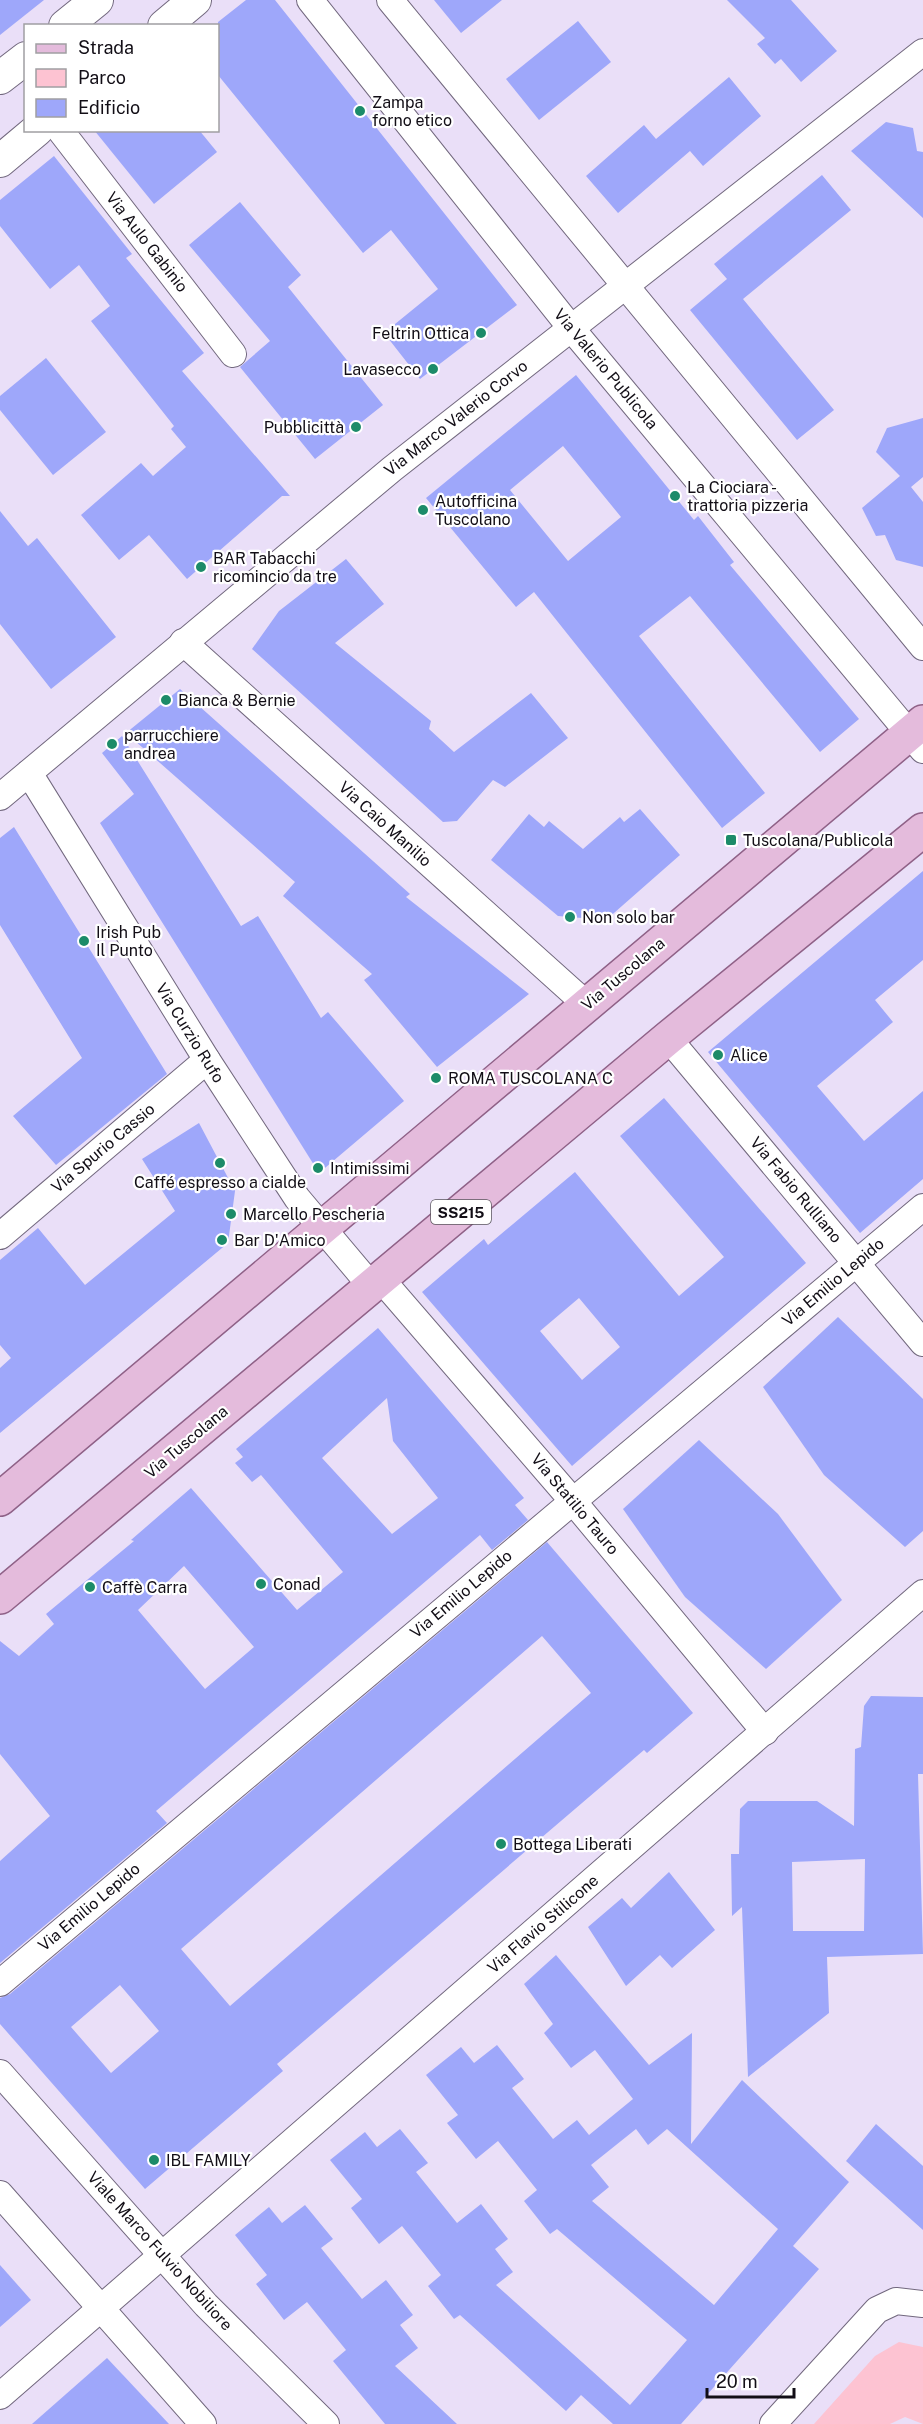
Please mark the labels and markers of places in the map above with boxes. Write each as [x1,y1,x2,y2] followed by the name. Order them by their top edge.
[372,93,452,130] place label: Zampa forno etico
[353,104,367,118] marker: Zampa forno etico
[372,324,469,343] place label: Feltrin Ottica
[474,326,488,340] marker: Feltrin Ottica
[343,360,421,379] place label: Lavasecco
[426,362,440,376] marker: Lavasecco
[264,418,344,437] place label: Pubblicittà
[349,420,363,434] marker: Pubblicittà
[687,478,808,515] place label: La Ciociara - trattoria pizzeria
[668,489,682,503] marker: La Ciociara - trattoria pizzeria
[435,492,517,529] place label: Autofficina Tuscolano
[416,503,430,517] marker: Autofficina Tuscolano
[213,549,337,586] place label: BAR Tabacchi ricomincio da tre
[194,560,208,574] marker: BAR Tabacchi ricomincio da tre
[178,691,296,710] place label: Bianca & Bernie
[159,693,173,707] marker: Bianca & Bernie
[124,726,219,763] place label: parrucchiere andrea
[105,737,119,751] marker: parrucchiere andrea
[743,831,893,850] place label: Tuscolana/Publicola
[724,833,738,847] marker: Tuscolana/Publicola
[582,908,675,927] place label: Non solo bar
[563,910,577,924] marker: Non solo bar
[96,923,161,960] place label: Irish Pub Il Punto
[77,934,91,948] marker: Irish Pub Il Punto
[730,1046,768,1065] place label: Alice
[711,1048,725,1062] marker: Alice
[448,1069,613,1088] place label: ROMA TUSCOLANA C
[429,1071,443,1085] marker: ROMA TUSCOLANA C
[213,1156,227,1170] marker: Caffé espresso a cialde
[330,1159,410,1178] place label: Intimissimi
[311,1161,325,1175] marker: Intimissimi
[134,1173,306,1192] place label: Caffé espresso a cialde
[243,1205,385,1224] place label: Marcello Pescheria
[224,1207,238,1221] marker: Marcello Pescheria
[234,1231,326,1250] place label: Bar D'Amico
[215,1233,229,1247] marker: Bar D'Amico
[273,1575,321,1594] place label: Conad
[254,1577,268,1591] marker: Conad
[102,1578,187,1597] place label: Caffè Carra
[83,1580,97,1594] marker: Caffè Carra
[513,1835,632,1854] place label: Bottega Liberati
[494,1837,508,1851] marker: Bottega Liberati
[166,2151,251,2170] place label: IBL FAMILY
[147,2153,161,2167] marker: IBL FAMILY

